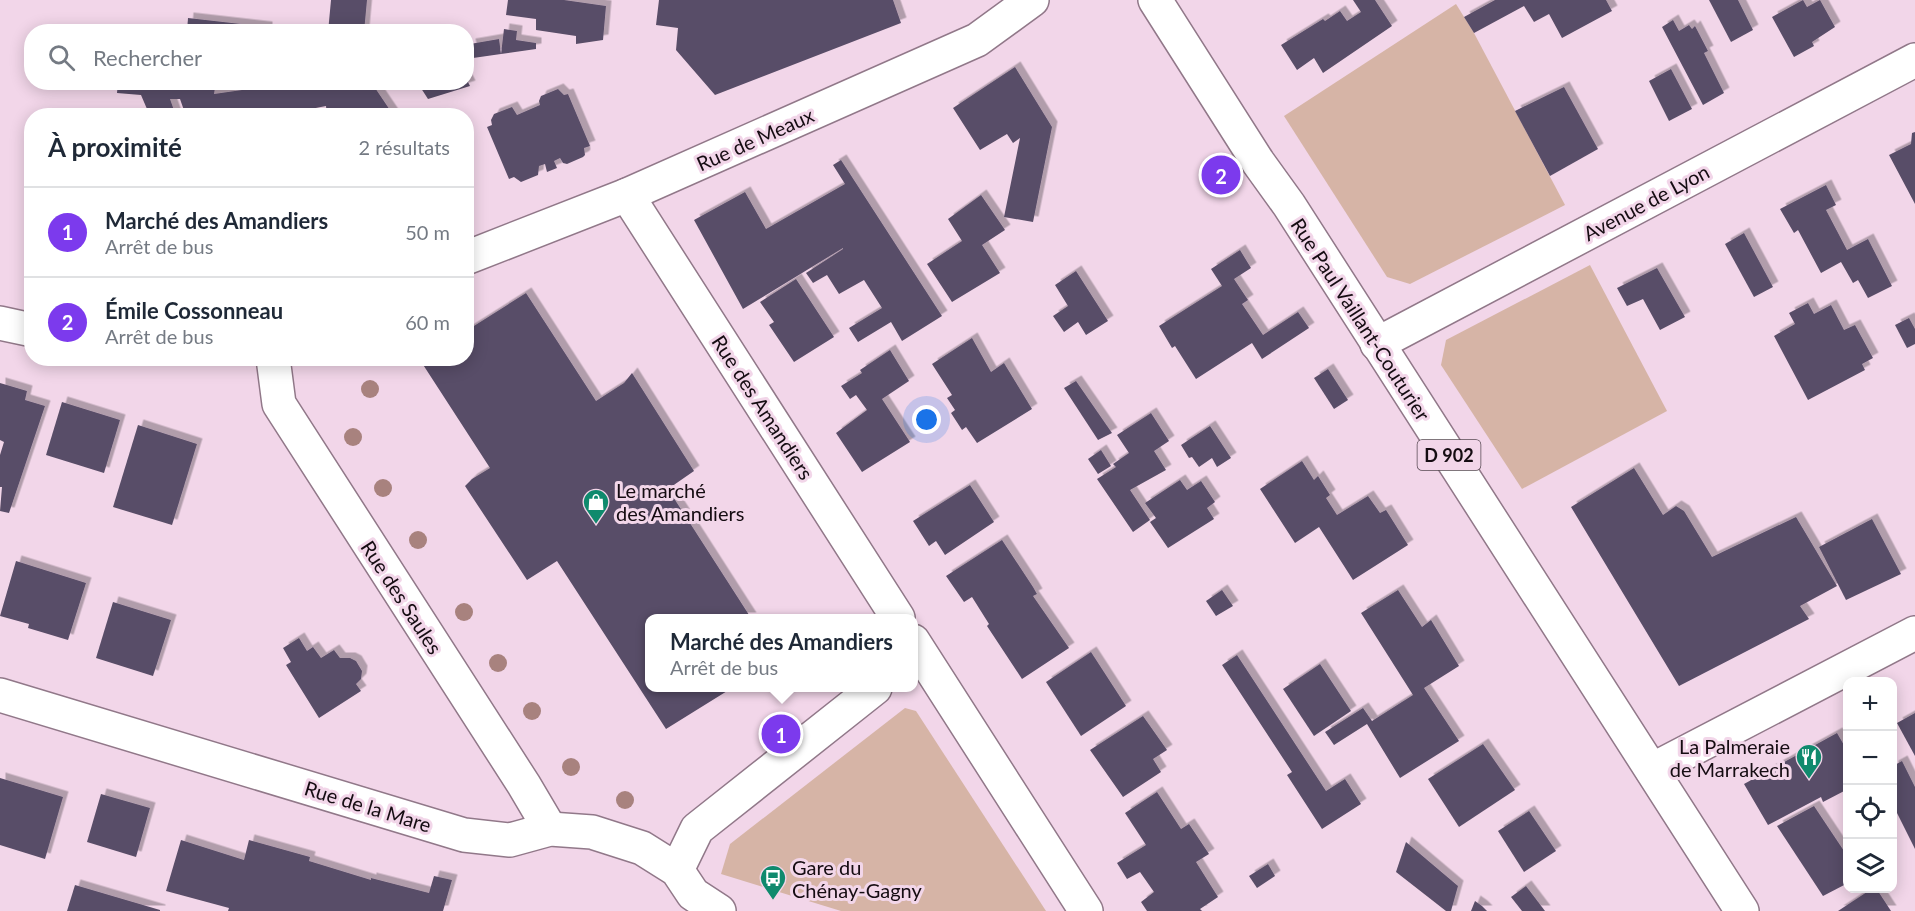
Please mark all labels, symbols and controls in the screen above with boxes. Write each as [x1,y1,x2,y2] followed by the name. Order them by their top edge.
[24,24,474,90] search box
[45,41,78,74] icon: search
[93,44,202,71] text: Rechercher
[693,102,817,176] street label: Rue de Meaux
[48,131,182,163] text: À proximité
[359,135,450,159] text: 2 résultats
[1202,152,1240,198] pin: 2
[1579,159,1713,245] street label: Avenue de Lyon
[105,207,328,234] text: Marché des Amandiers
[1287,213,1436,425] street label: Rue Paul Vaillant-Couturier
[62,220,73,244] text: 1
[405,220,450,244] text: 50 m
[105,234,213,258] text: Arrêt de bus
[105,297,283,324] text: Émile Cossonneau
[62,310,73,334] text: 2
[405,310,450,334] text: 60 m
[105,324,213,348] text: Arrêt de bus
[707,330,819,484] street label: Rue des Amandiers
[912,405,941,434] your location
[1418,440,1480,470] road number: D 902
[616,478,744,525] place label: Le marché des Amandiers
[581,487,611,525] shop icon: Le marché des Amandiers
[356,536,448,658] street label: Rue des Saules
[645,614,918,692] popup
[670,628,893,655] text: Marché des Amandiers
[670,655,778,679] text: Arrêt de bus
[1843,677,1897,893] map controls
[1843,677,1897,731] button: +
[762,712,800,756] pin: 1
[1843,731,1897,785] button: −
[1670,734,1790,781] place label: La Palmeraie de Marrakech
[1794,742,1824,780] restaurant icon: La Palmeraie de Marrakech
[302,775,434,837] street label: Rue de la Mare
[1843,785,1897,839] button: locate
[1843,839,1897,893] button: layers
[792,855,922,902] place label: Gare du Chénay-Gagny
[758,863,788,901] bus stop icon: Gare du Chénay-Gagny

